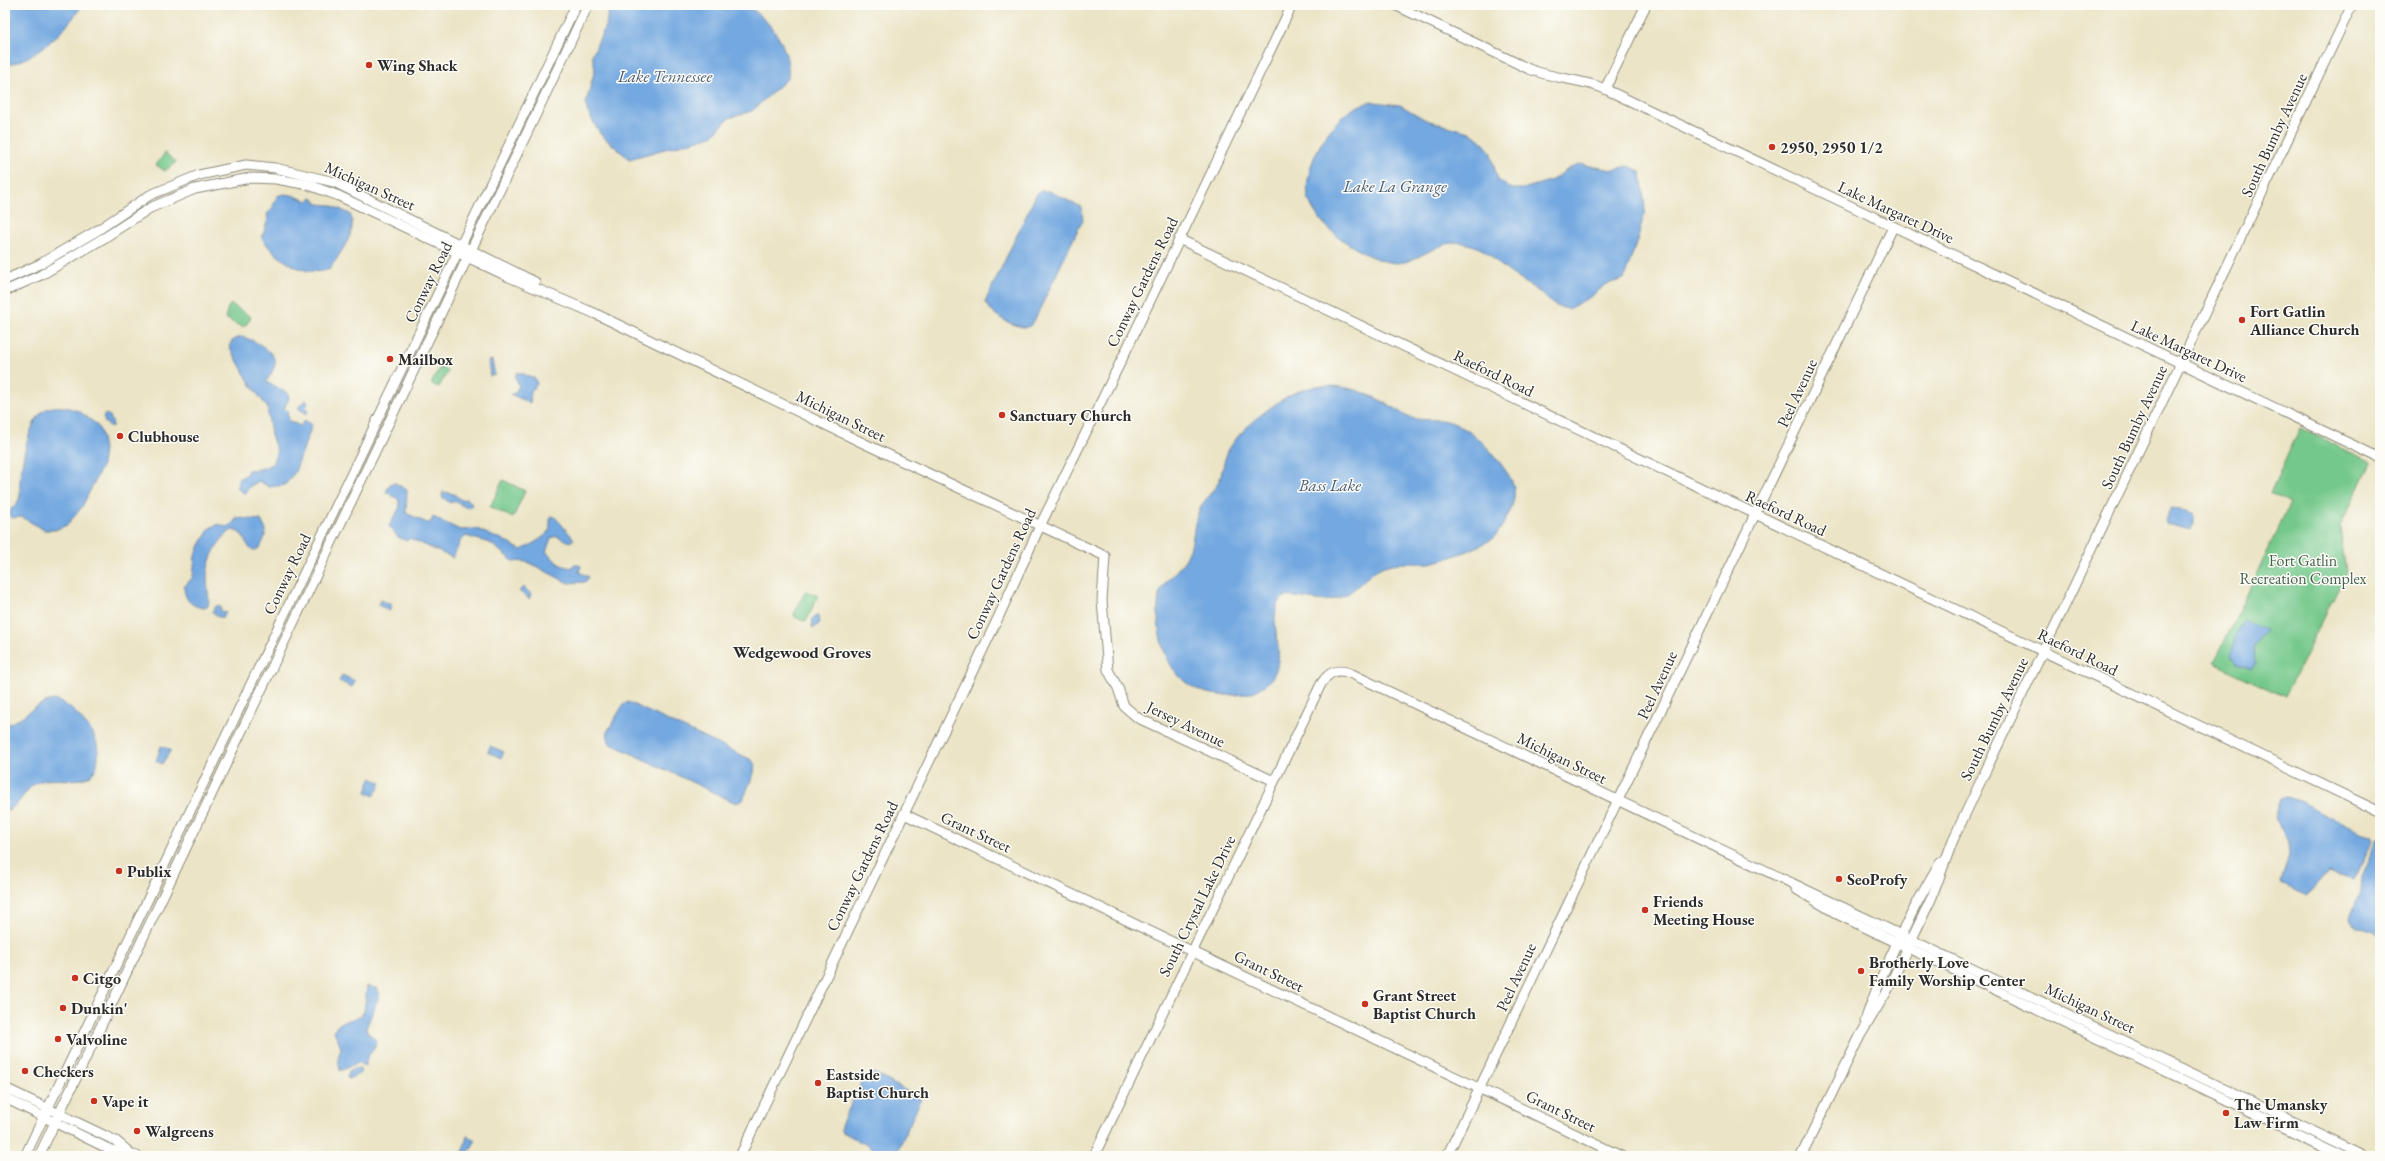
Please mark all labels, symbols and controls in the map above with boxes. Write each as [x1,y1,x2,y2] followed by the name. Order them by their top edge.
[377,55,458,76] place label: Wing Shack
[364,60,374,70] marker: Wing Shack
[617,65,712,87] water label: Lake Tennessee
[2236,70,2312,200] street label: South Bumby Avenue
[1780,137,1883,158] place label: 2950, 2950 1/2
[1767,142,1777,152] marker: 2950, 2950 1/2
[321,157,419,215] street label: Michigan Street
[1342,175,1447,197] water label: Lake La Grange
[1835,176,1957,248] street label: Lake Margaret Drive
[1101,213,1183,351] street label: Conway Gardens Road
[399,237,457,326] street label: Conway Road
[2249,301,2359,340] place label: Fort Gatlin Alliance Church
[2128,315,2250,387] street label: Lake Margaret Drive
[2237,315,2247,325] marker: Fort Gatlin Alliance Church
[1450,345,1538,402] street label: Raeford Road
[398,349,453,370] place label: Mailbox
[385,354,395,364] marker: Mailbox
[1772,355,1822,431] street label: Peel Avenue
[2096,362,2172,492] street label: South Bumby Avenue
[793,385,889,447] street label: Michigan Street
[1010,405,1131,426] place label: Sanctuary Church
[997,410,1007,420] marker: Sanctuary Church
[128,426,200,447] place label: Clubhouse
[115,431,125,441] marker: Clubhouse
[1298,474,1361,496] water label: Bass Lake
[1742,485,1831,541] street label: Raeford Road
[961,504,1041,643] street label: Conway Gardens Road
[258,529,316,618] street label: Conway Road
[2240,550,2366,589] park label: Fort Gatlin Recreation Complex
[2034,624,2122,681] street label: Raeford Road
[733,641,871,663] district label: Wedgewood Groves
[1632,647,1682,723] street label: Peel Avenue
[1955,654,2033,784] street label: South Bumby Avenue
[1142,695,1229,752] street label: Jersey Avenue
[1514,727,1610,789] street label: Michigan Street
[821,797,903,935] street label: Conway Gardens Road
[937,807,1015,857] street label: Grant Street
[1154,832,1240,980] street label: South Crystal Lake Drive
[127,861,171,882] place label: Publix
[114,866,124,876] marker: Publix
[1847,869,1908,890] place label: SeoProfy
[1834,874,1844,884] marker: SeoProfy
[1653,891,1755,930] place label: Friends Meeting House
[1640,905,1650,915] marker: Friends Meeting House
[1491,939,1541,1015] street label: Peel Avenue
[1231,945,1307,997] street label: Grant Street
[1869,952,2026,991] place label: Brotherly Love Family Worship Center
[1856,966,1866,976] marker: Brotherly Love Family Worship Center
[83,968,121,989] place label: Citgo
[70,973,80,983] marker: Citgo
[2042,978,2138,1038] street label: Michigan Street
[1373,985,1476,1024] place label: Grant Street Baptist Church
[71,998,127,1019] place label: Dunkin'
[1360,999,1370,1009] marker: Grant Street Baptist Church
[58,1003,68,1013] marker: Dunkin'
[66,1029,127,1050] place label: Valvoline
[53,1034,63,1044] marker: Valvoline
[33,1061,94,1082] place label: Checkers
[826,1064,929,1103] place label: Eastside Baptist Church
[20,1066,30,1076] marker: Checkers
[813,1078,823,1088] marker: Eastside Baptist Church
[1523,1085,1599,1137] street label: Grant Street
[102,1091,149,1112] place label: Vape it
[2234,1094,2328,1133] place label: The Umansky Law Firm
[89,1096,99,1106] marker: Vape it
[2221,1108,2231,1118] marker: The Umansky Law Firm
[145,1121,214,1142] place label: Walgreens
[132,1126,142,1136] marker: Walgreens

